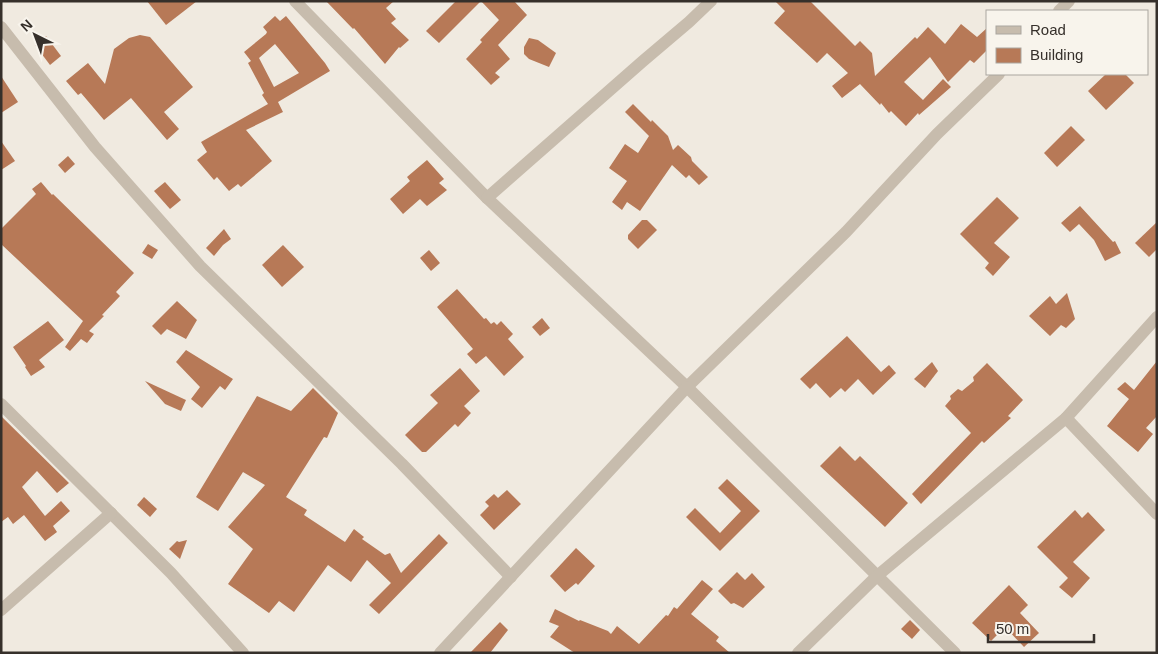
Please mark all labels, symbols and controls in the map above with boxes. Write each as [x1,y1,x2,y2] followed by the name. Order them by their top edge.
[10,10,60,60] north arrow
[986,10,1148,75] legend
[17,16,35,35] text: N
[1030,21,1066,38] text: Road
[1030,46,1083,63] text: Building
[988,612,1094,644] scale bar
[996,620,1029,637] text: 50 m

